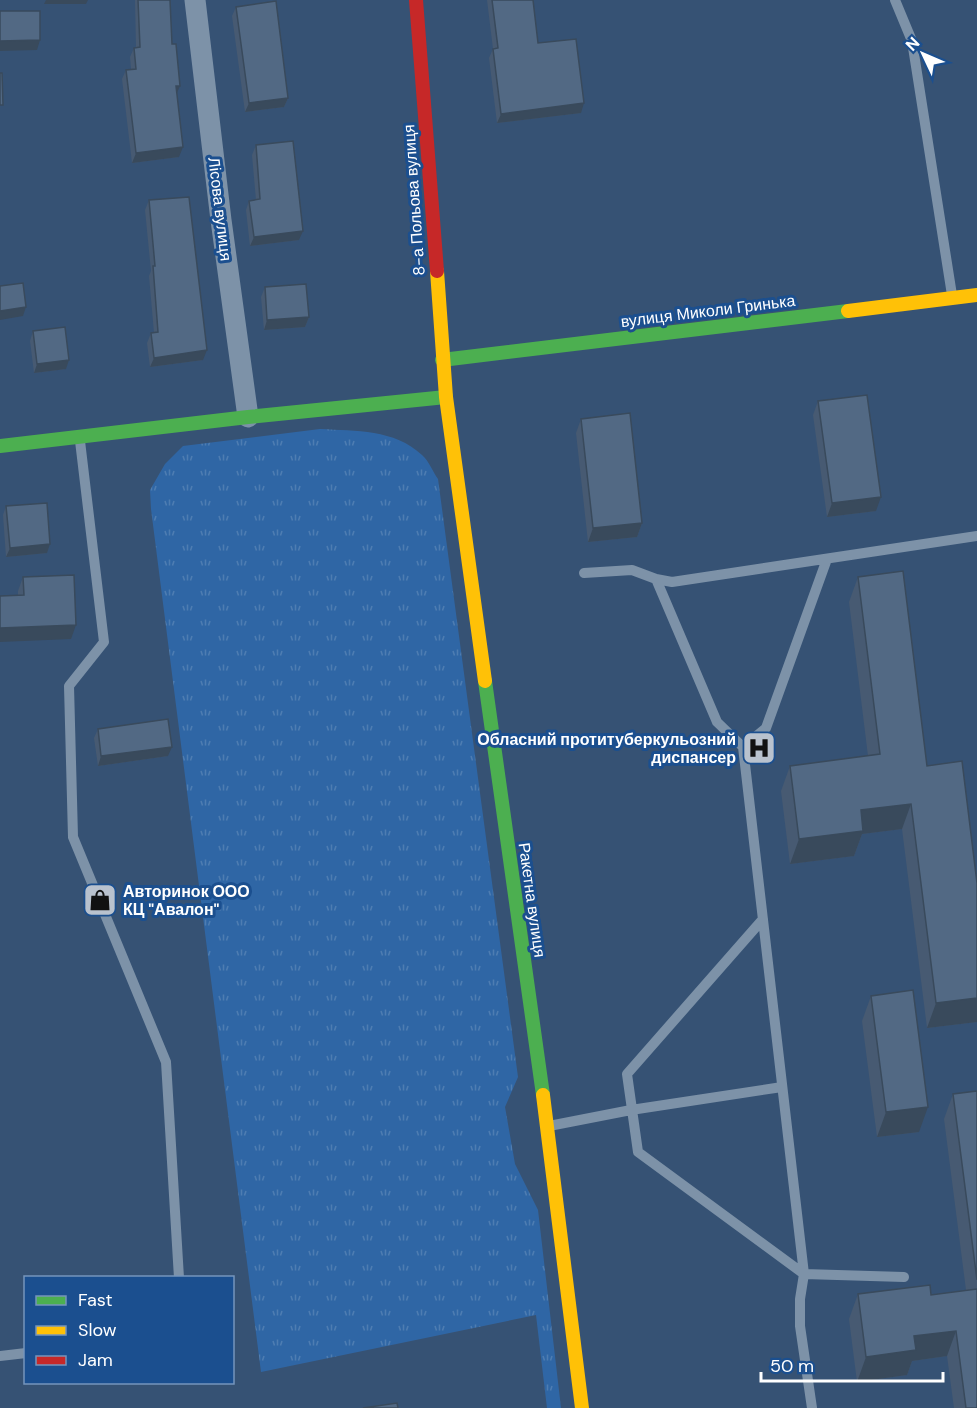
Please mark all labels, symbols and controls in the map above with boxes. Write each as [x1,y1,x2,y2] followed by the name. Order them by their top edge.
[893,24,953,84] north arrow
[901,32,924,55] text: N
[398,124,430,276] street label: 8-а Польова вулиця
[203,156,237,262] street label: Лісова вулиця
[620,290,797,332] street label: вулиця Миколи Гринька
[477,729,736,768] place label: Обласний протитуберкульозний диспансер
[741,730,777,766] hospital icon: Обласний протитуберкульозний диспансер
[514,841,550,959] street label: Ракетна вулиця
[123,881,250,920] place label: Авторинок ООО КЦ "Авалон"
[82,882,118,918] shop icon: Авторинок ООО КЦ "Авалон"
[24,1276,234,1384] legend
[78,1288,113,1312] text: Fast
[78,1318,117,1342] text: Slow
[761,1345,942,1383] scale bar
[78,1348,113,1372] text: Jam
[770,1354,814,1378] text: 50 m

